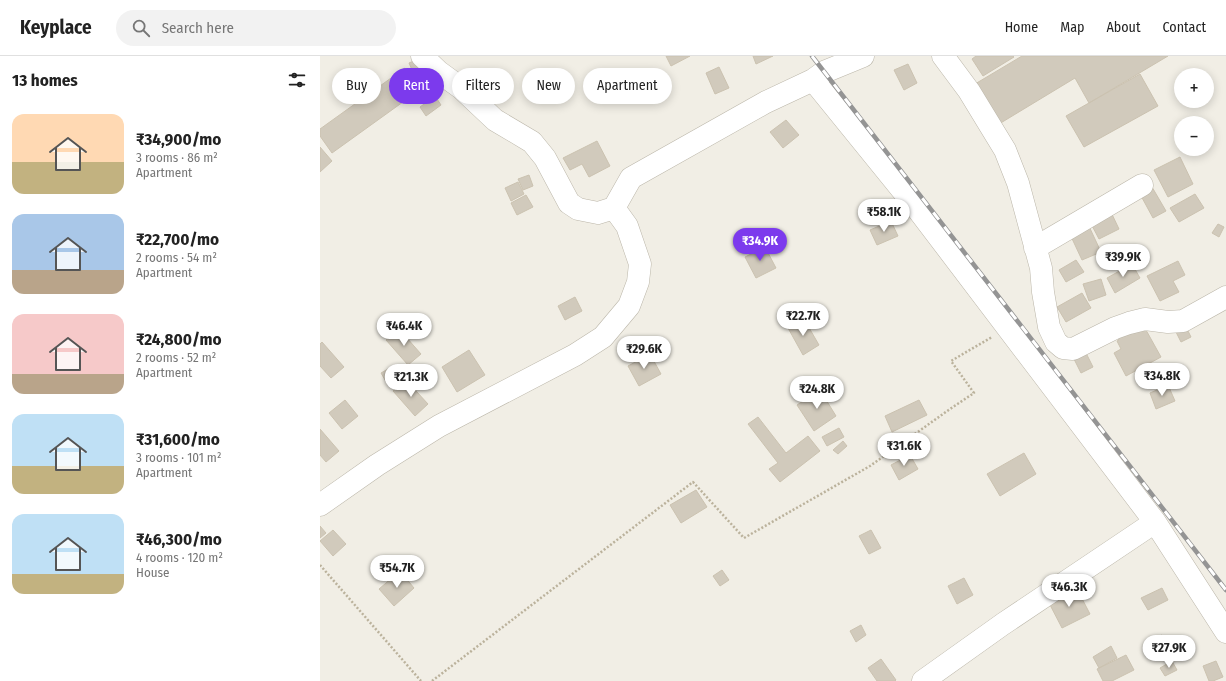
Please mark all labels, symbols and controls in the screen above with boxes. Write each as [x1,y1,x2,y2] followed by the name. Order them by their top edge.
[116,10,396,46] search box
[20,16,92,39] text: Keyplace
[130,17,152,39] icon: search
[162,19,234,37] text: Search here
[1005,19,1038,36] text: Home
[1060,19,1084,36] text: Map
[1106,19,1141,36] text: About
[1163,19,1206,36] text: Contact
[332,68,381,104] chip: Buy
[389,68,444,104] chip: Rent
[452,68,514,104] chip: Filters
[522,68,575,104] chip: New
[583,68,672,104] chip: Apartment
[1174,68,1214,156] map controls
[1174,68,1214,108] button: +
[286,69,308,91] icon: filters
[12,70,78,91] text: 13 homes
[1174,116,1214,156] button: −
[136,129,221,150] text: ₹34,900/mo
[44,130,92,178] icon: home
[136,150,218,165] text: 3 rooms · 86 m²
[136,165,192,180] text: Apartment
[851,199,917,233] pin: ₹58.1K
[867,204,901,219] text: ₹58.1K
[727,228,793,262] pin: ₹34.9K
[136,229,219,250] text: ₹22,700/mo
[44,230,92,278] icon: home
[742,233,778,248] text: ₹34.9K
[1090,244,1156,278] pin: ₹39.9K
[1105,249,1141,264] text: ₹39.9K
[136,250,217,265] text: 2 rooms · 54 m²
[136,265,192,280] text: Apartment
[770,303,836,337] pin: ₹22.7K
[786,308,820,323] text: ₹22.7K
[371,313,437,347] pin: ₹46.4K
[386,318,422,333] text: ₹46.4K
[136,329,221,350] text: ₹24,800/mo
[44,330,92,378] icon: home
[611,336,677,370] pin: ₹29.6K
[626,341,662,356] text: ₹29.6K
[136,350,216,365] text: 2 rooms · 52 m²
[1129,363,1195,397] pin: ₹34.8K
[378,364,444,398] pin: ₹21.3K
[136,365,192,380] text: Apartment
[1144,368,1180,383] text: ₹34.8K
[394,369,428,384] text: ₹21.3K
[784,376,850,410] pin: ₹24.8K
[799,381,835,396] text: ₹24.8K
[136,429,220,450] text: ₹31,600/mo
[44,430,92,478] icon: home
[871,433,937,467] pin: ₹31.6K
[887,438,921,453] text: ₹31.6K
[136,450,221,465] text: 3 rooms · 101 m²
[136,465,192,480] text: Apartment
[136,529,222,550] text: ₹46,300/mo
[44,530,92,578] icon: home
[136,550,223,565] text: 4 rooms · 120 m²
[364,555,430,589] pin: ₹54.7K
[379,560,415,575] text: ₹54.7K
[136,565,170,580] text: House
[1036,574,1102,608] pin: ₹46.3K
[1051,579,1087,594] text: ₹46.3K
[1136,635,1202,669] pin: ₹27.9K
[1152,640,1186,655] text: ₹27.9K

